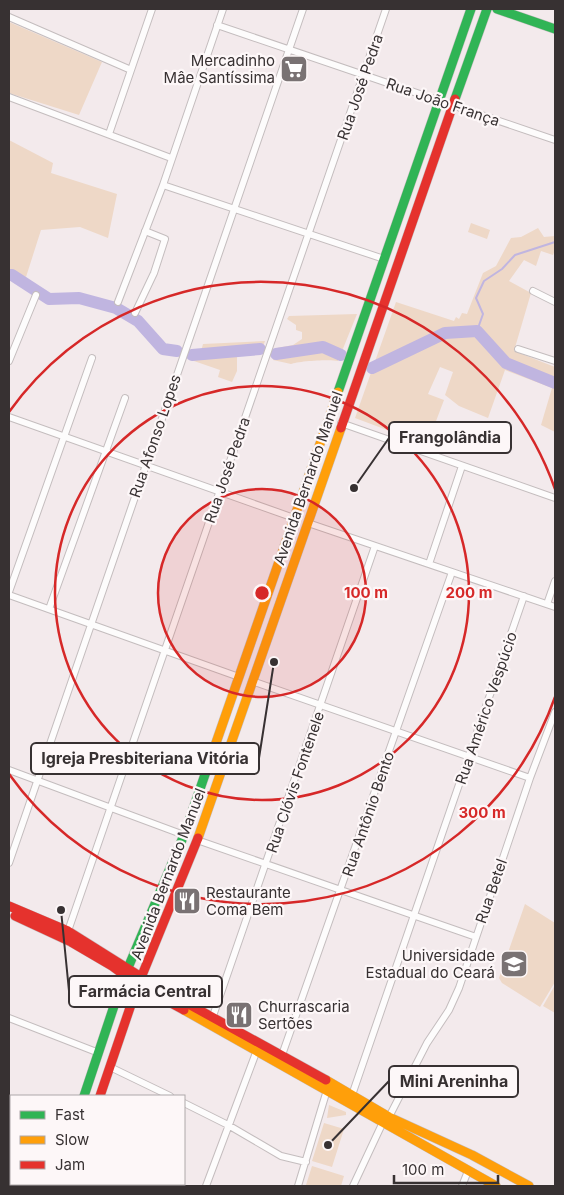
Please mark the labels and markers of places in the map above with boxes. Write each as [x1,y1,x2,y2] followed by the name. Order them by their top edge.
[164,51,275,87] place label: Mercadinho Mâe Santíssima
[279,54,309,84] supermarket icon: Mercadinho Mâe Santíssima
[389,422,511,453] callout: Frangolândia
[253,584,271,602] centre of rings
[31,743,259,774] callout: Igreja Presbiteriana Vitória
[206,883,291,919] place label: Restaurante Coma Bem
[172,886,202,916] restaurant icon: Restaurante Coma Bem
[366,946,495,982] place label: Universidade Estadual do Ceará
[499,949,529,979] school or university icon: Universidade Estadual do Ceará
[69,976,222,1007] callout: Farmácia Central
[258,997,350,1033] place label: Churrascaria Sertões
[224,1000,254,1030] restaurant icon: Churrascaria Sertões
[389,1066,518,1097] callout: Mini Areninha

